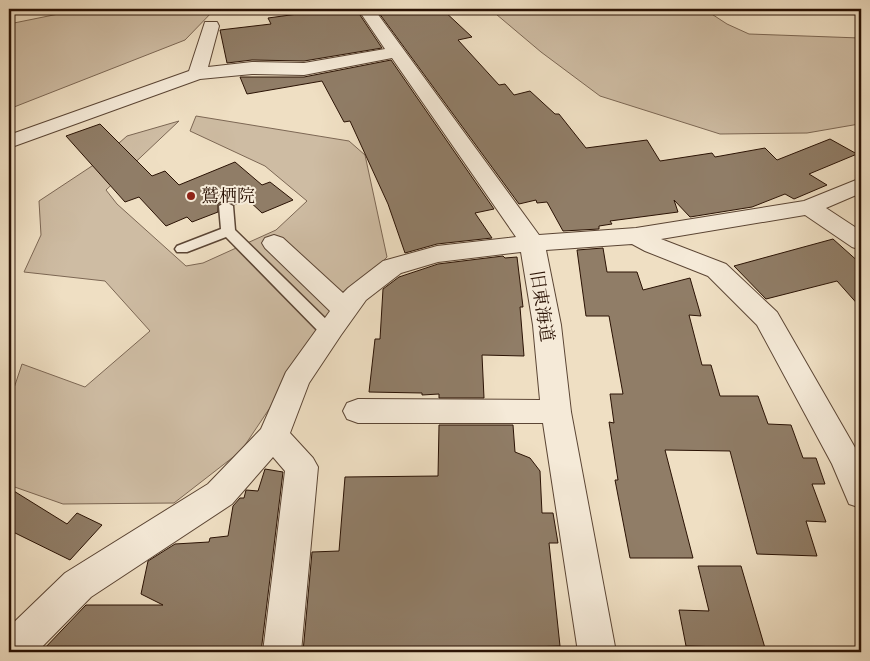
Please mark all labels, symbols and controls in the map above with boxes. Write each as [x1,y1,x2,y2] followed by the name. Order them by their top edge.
[201,185,255,207] place label: 鷲栖院
[185,190,197,202] marker: 鷲栖院
[526,269,558,343] street label: 旧東海道

